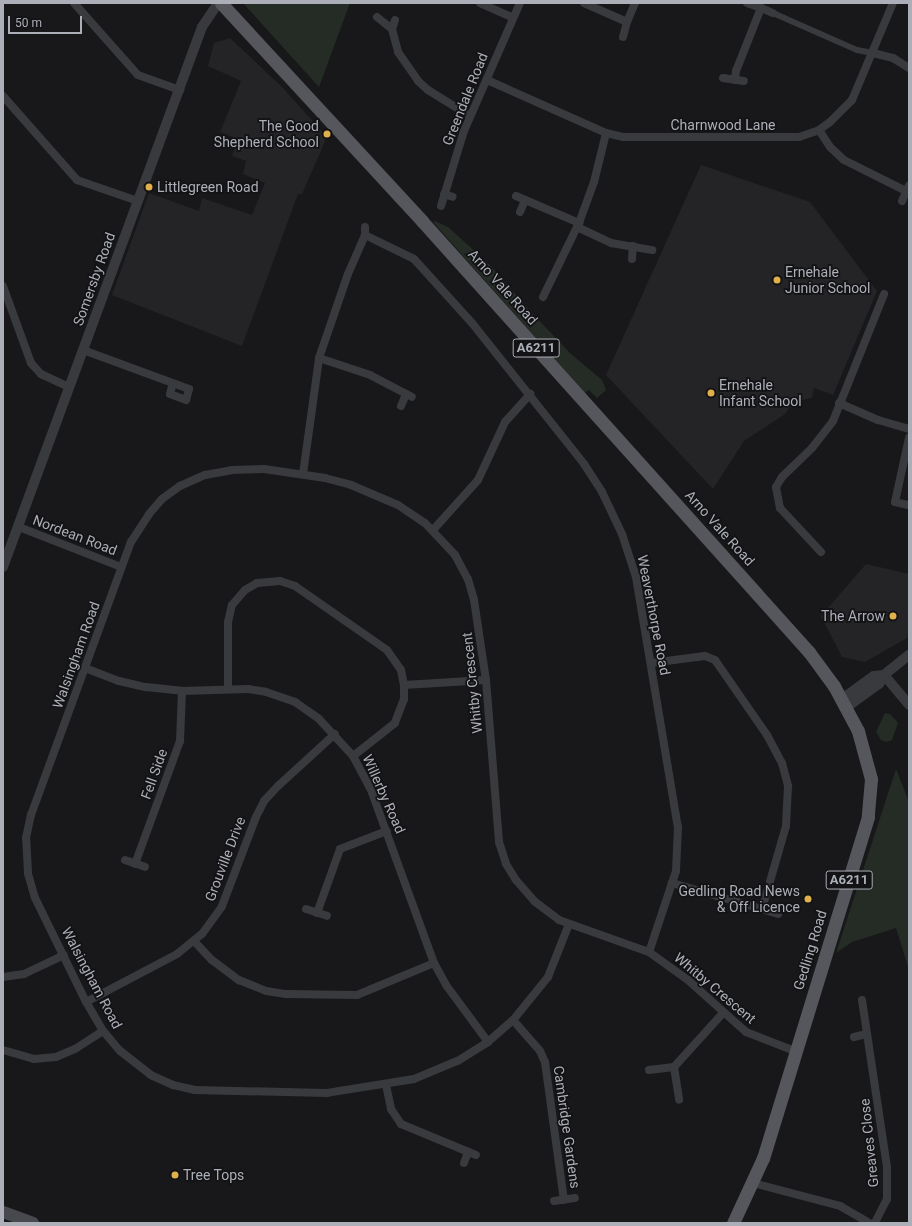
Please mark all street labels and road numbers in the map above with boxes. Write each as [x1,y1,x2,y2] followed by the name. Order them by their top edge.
[439,50,491,148] street label: Greendale Road
[670,117,776,133] street label: Charnwood Lane
[69,230,119,328] street label: Somersby Road
[465,246,541,328] street label: Arno Vale Road
[512,337,560,359] road number: A6211
[682,487,758,569] street label: Arno Vale Road
[31,511,119,559] street label: Nordean Road
[634,553,674,677] street label: Weaverthorpe Road
[49,599,103,711] street label: Walsingham Road
[458,632,486,734] street label: Whitby Crescent
[137,747,171,801] street label: Fell Side
[359,752,409,836] street label: Willerby Road
[201,814,249,904] street label: Grouville Drive
[825,869,873,891] road number: A6211
[790,908,830,992] street label: Gedling Road
[58,924,126,1032] street label: Walsingham Road
[671,949,759,1027] street label: Whitby Crescent
[550,1065,584,1189] street label: Cambridge Gardens
[856,1098,882,1188] street label: Greaves Close

